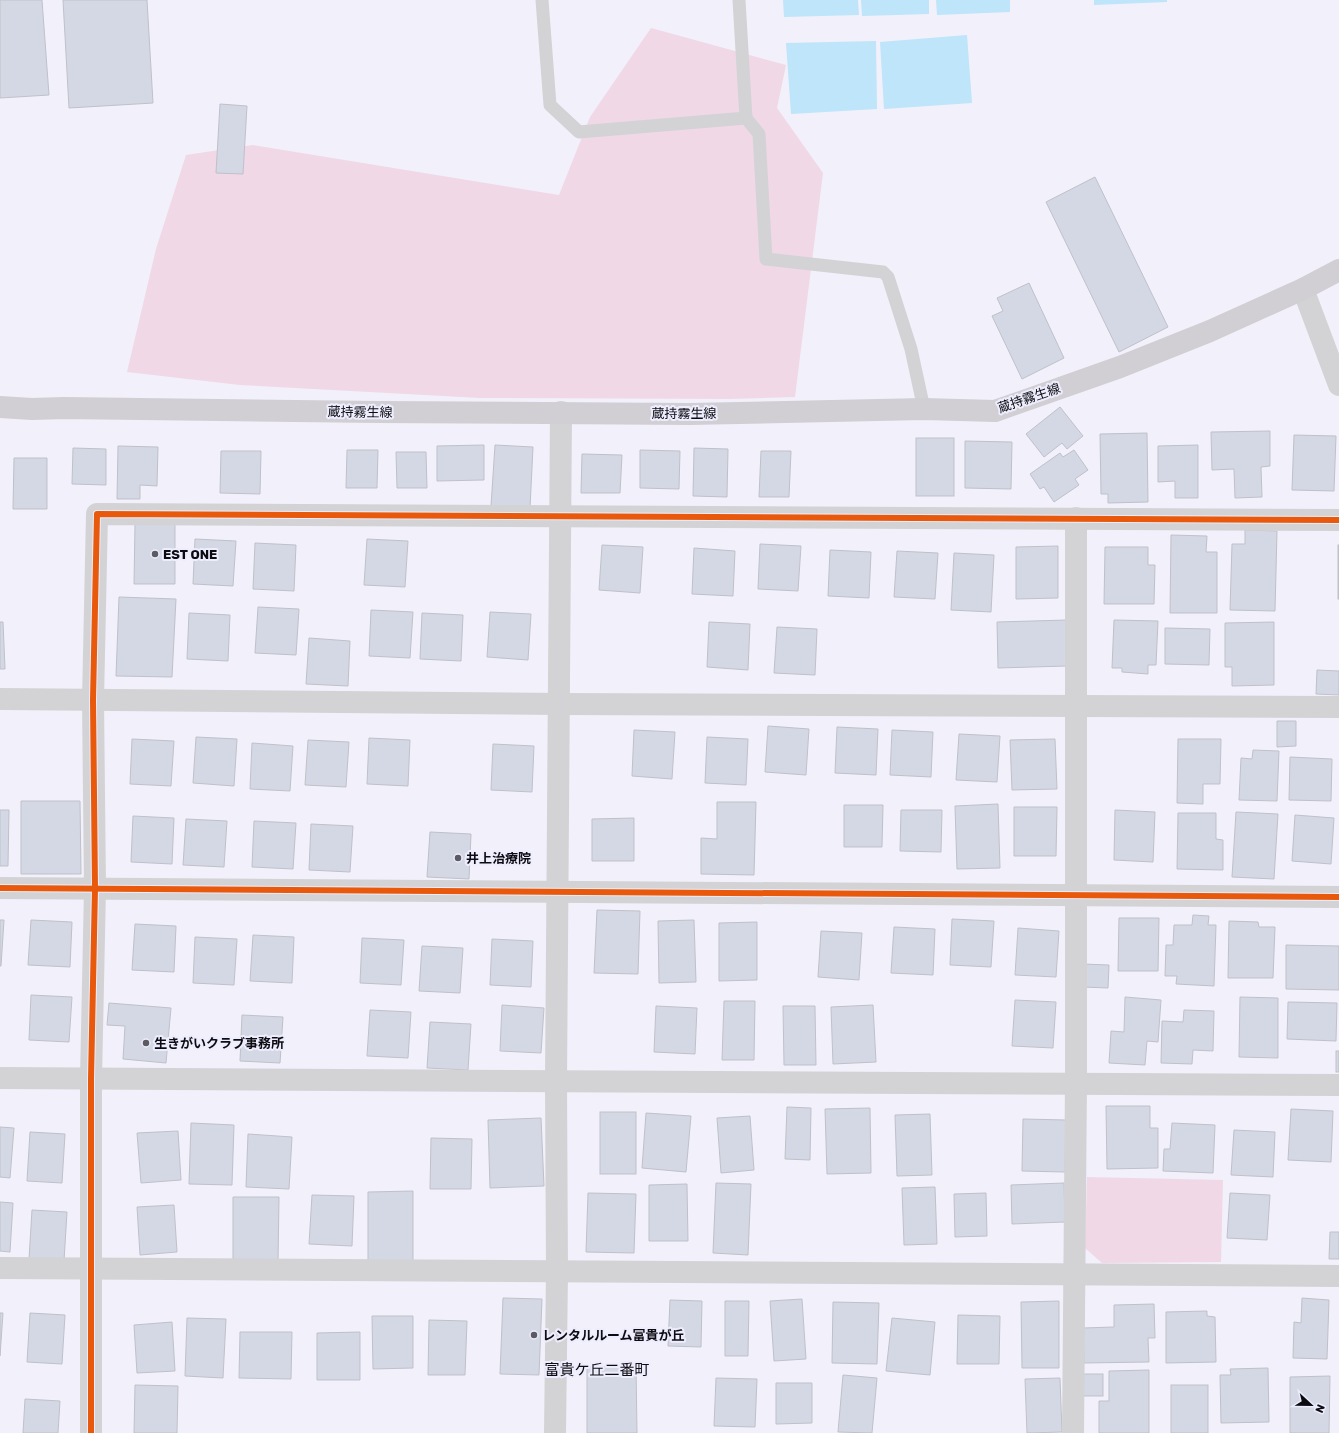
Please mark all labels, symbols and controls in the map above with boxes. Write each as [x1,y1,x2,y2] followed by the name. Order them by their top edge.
[996,380,1062,416] street label: 蔵持霧生線
[327,404,393,420] street label: 蔵持霧生線
[651,406,717,421] street label: 蔵持霧生線
[163,547,217,562] place label: EST ONE
[150,549,160,559] marker: EST ONE
[466,851,531,866] place label: 井上治療院
[453,853,463,863] marker: 井上治療院
[154,1036,284,1051] place label: 生きがいクラブ事務所
[141,1038,151,1048] marker: 生きがいクラブ事務所
[542,1328,685,1343] place label: レンタルルーム富貴が丘
[529,1330,539,1340] marker: レンタルルーム富貴が丘
[544,1361,650,1379] district label: 富貴ケ丘二番町
[1291,1385,1331,1425] north arrow
[1312,1402,1327,1415] text: N

